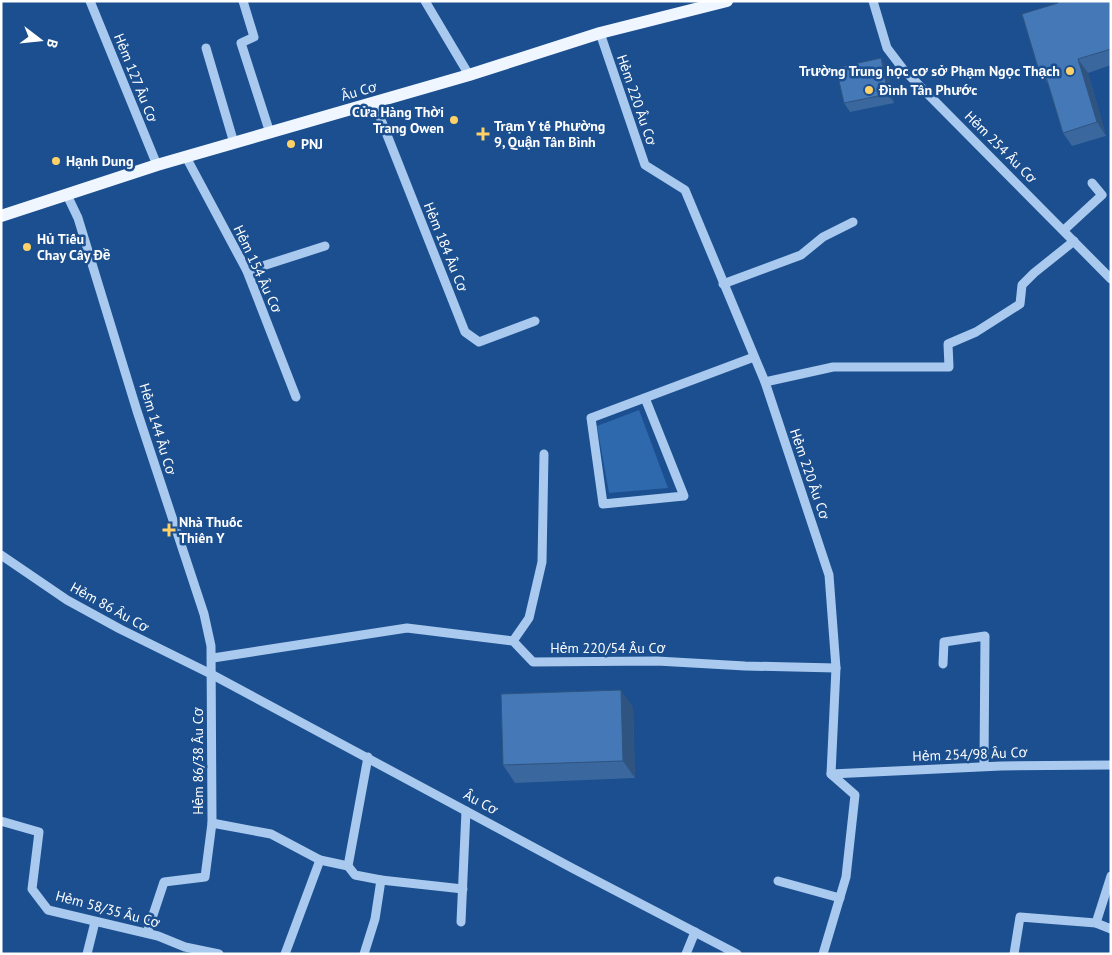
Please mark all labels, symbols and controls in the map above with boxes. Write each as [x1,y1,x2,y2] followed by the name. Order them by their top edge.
[15,15,65,65] north arrow
[110,31,162,125] street label: Hẻm 127 Âu Cơ
[43,37,62,50] text: B
[613,52,661,148] street label: Hẻm 220 Âu Cơ
[799,62,1060,80] place label: Trường Trung học cơ sở Phạm Ngọc Thạch
[1064,65,1076,77] marker: Trường Trung học cơ sở Phạm Ngọc Thạch
[339,77,379,105] street label: Âu Cơ
[878,81,977,99] place label: Đình Tân Phước
[863,84,875,96] marker: Đình Tân Phước
[352,103,444,137] place label: Cửa Hàng Thời Trang Owen
[961,107,1041,187] street label: Hẻm 254 Âu Cơ
[448,114,460,126] marker: Cửa Hàng Thời Trang Owen
[494,117,605,151] place label: Trạm Y tế Phường 9, Quận Tân Bình
[476,127,490,141] marker: Trạm Y tế Phường 9, Quận Tân Bình
[301,135,323,153] place label: PNJ
[285,138,297,150] marker: PNJ
[66,152,133,170] place label: Hạnh Dung
[50,155,62,167] marker: Hạnh Dung
[420,200,472,294] street label: Hẻm 184 Âu Cơ
[230,222,286,316] street label: Hẻm 154 Âu Cơ
[37,230,111,264] place label: Hủ Tiếu Chay Cây Đề
[21,241,33,253] marker: Hủ Tiếu Chay Cây Đề
[135,381,181,477] street label: Hẻm 144 Âu Cơ
[786,426,834,522] street label: Hẻm 220 Âu Cơ
[179,513,243,547] place label: Nhà Thuốc Thiên Y
[163,524,175,536] marker: Nhà Thuốc Thiên Y
[67,578,153,636] street label: Hẻm 86 Âu Cơ
[550,639,666,657] street label: Hẻm 220/54 Âu Cơ
[189,707,207,815] street label: Hẻm 86/38 Âu Cơ
[912,743,1028,765] street label: Hẻm 254/98 Âu Cơ
[461,785,501,819] street label: Âu Cơ
[54,886,162,932] street label: Hẻm 58/35 Âu Cơ

